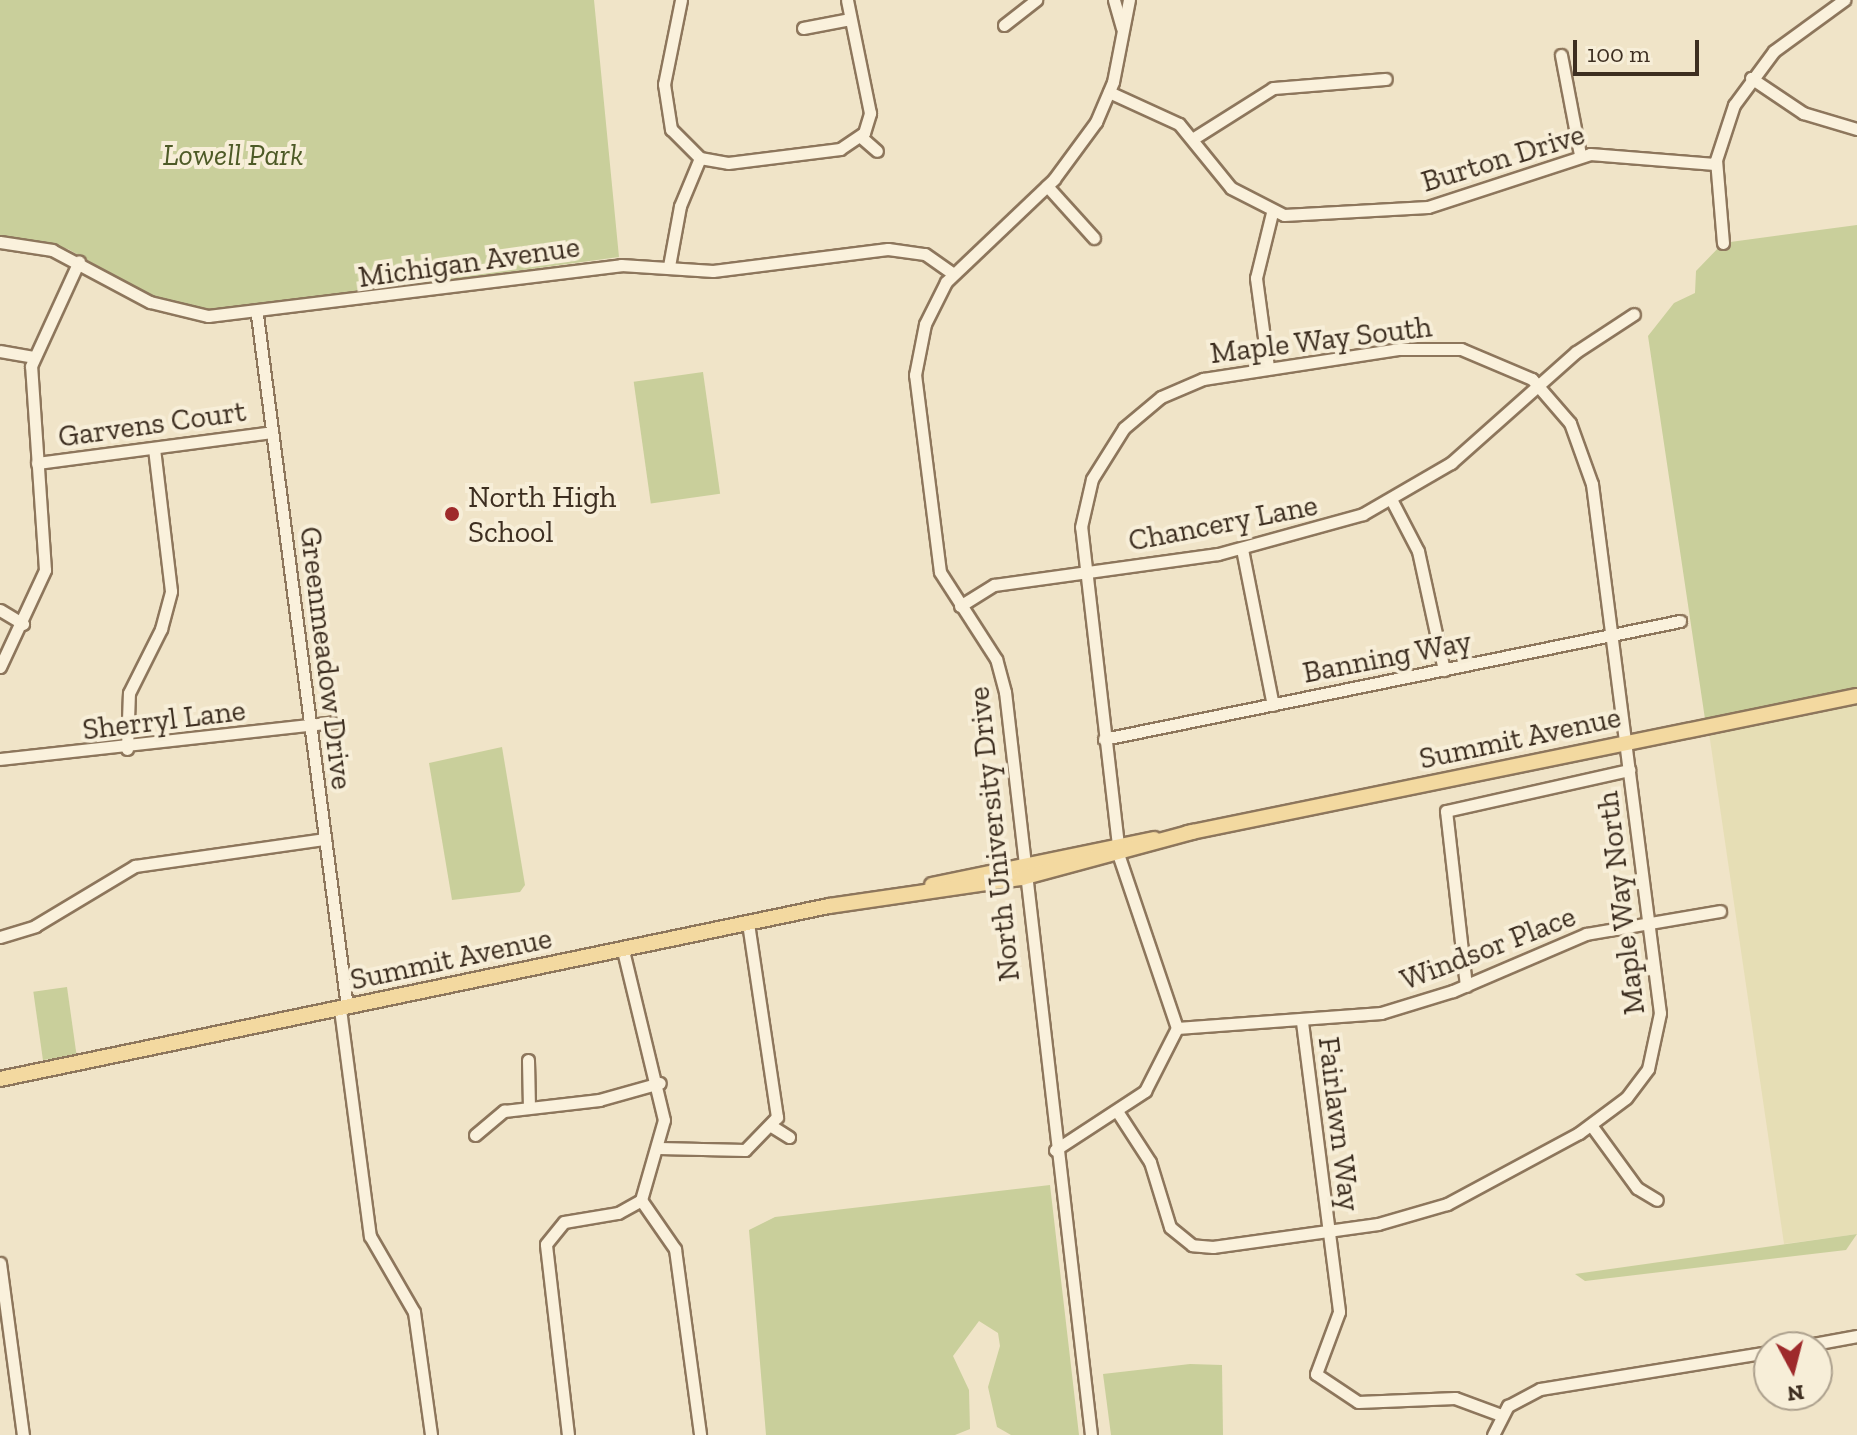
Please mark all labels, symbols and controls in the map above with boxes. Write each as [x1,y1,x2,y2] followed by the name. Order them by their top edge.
[1577,24,1703,74] scale bar
[1587,39,1650,68] text: 100 m
[1417,116,1589,200] street label: Burton Drive
[163,137,303,173] park label: Lowell Park
[356,229,582,295] street label: Michigan Avenue
[1207,308,1435,372] street label: Maple Way South
[56,393,248,455] street label: Garvens Court
[468,479,616,550] place label: North High School
[1125,487,1321,559] street label: Chancery Lane
[443,505,461,523] marker: North High School
[292,524,360,792] street label: Greenmeadow Drive
[1299,623,1475,691] street label: Banning Way
[961,684,1027,984] street label: North University Drive
[80,692,248,748] street label: Sherryl Lane
[1416,699,1624,777] street label: Summit Avenue
[1589,789,1653,1017] street label: Maple Way North
[1395,898,1581,998] street label: Windsor Place
[347,920,555,998] street label: Summit Avenue
[1310,1034,1368,1214] street label: Fairlawn Way
[1753,1331,1833,1411] north arrow
[1786,1379,1806,1408] text: N

